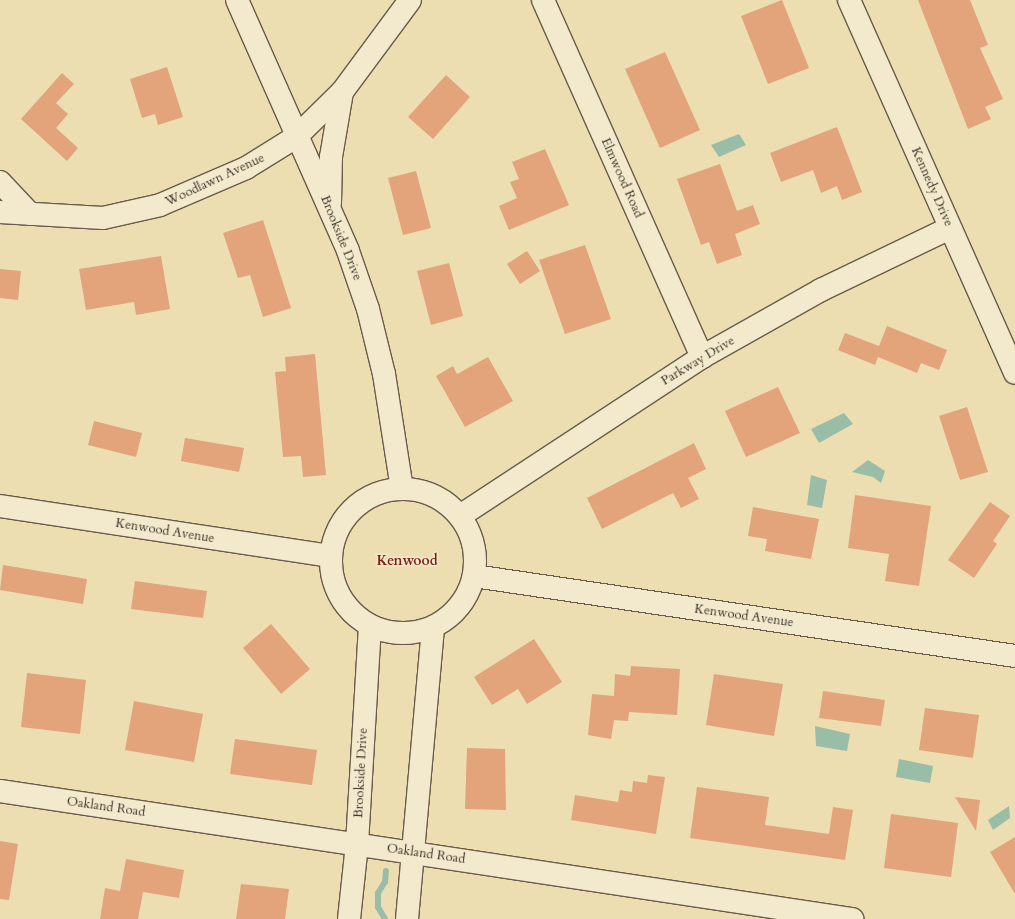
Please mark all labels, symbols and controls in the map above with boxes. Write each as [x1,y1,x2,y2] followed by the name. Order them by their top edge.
[597,136,647,220] street label: Elmwood Road
[908,145,956,229] street label: Kennedy Drive
[163,150,267,210] street label: Woodlawn Avenue
[317,193,365,283] street label: Brookside Drive
[658,333,738,389] street label: Parkway Drive
[114,515,216,547] street label: Kenwood Avenue
[376,553,438,569] district label: Kenwood
[693,601,795,631] street label: Kenwood Avenue
[351,727,371,819] street label: Brookside Drive
[66,794,146,820] street label: Oakland Road
[386,841,466,867] street label: Oakland Road

